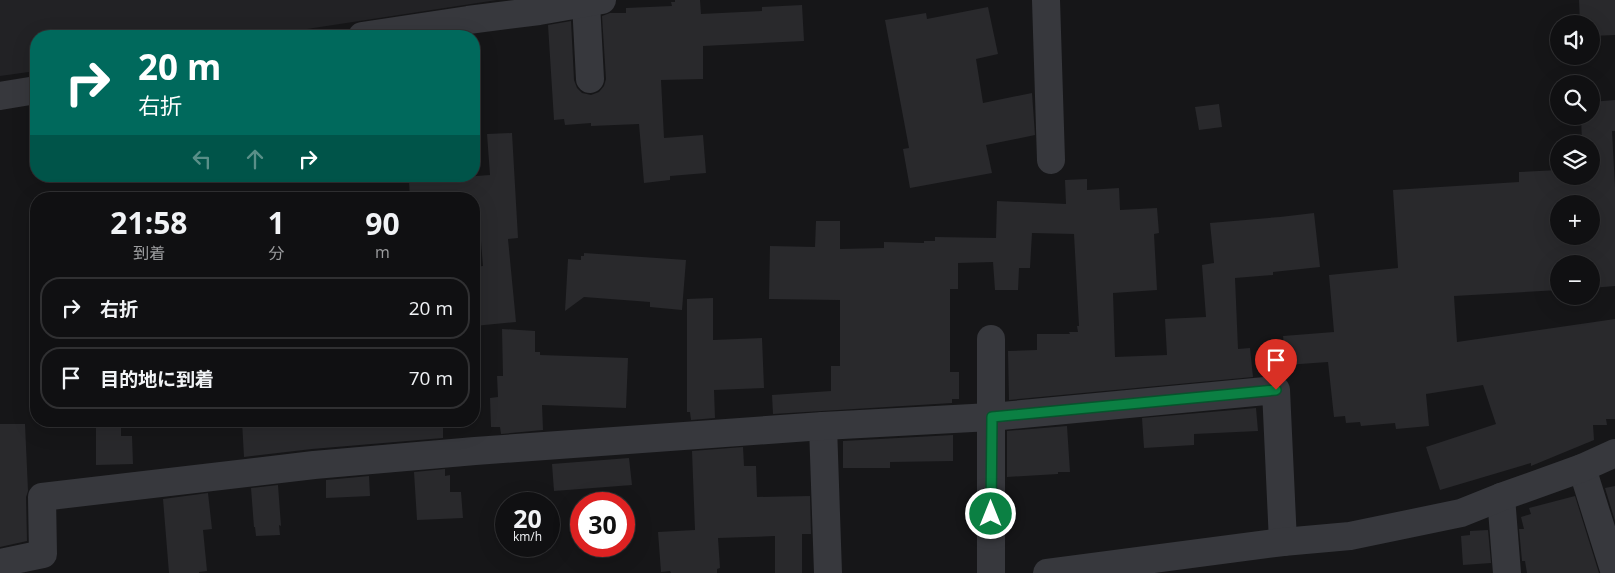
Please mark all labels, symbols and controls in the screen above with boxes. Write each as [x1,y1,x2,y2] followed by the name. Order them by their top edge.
[1550,15,1600,305] map controls
[1550,15,1600,65] button: sound
[138,43,221,90] text: 20 m
[55,50,120,115] icon: right
[1550,75,1600,125] button: search
[138,90,182,120] text: 右折
[1550,135,1600,185] button: layers
[188,145,216,173] icon: left
[241,145,269,173] icon: ahead
[294,145,322,173] icon: right
[1550,195,1600,245] button: +
[110,202,188,243] text: 21:58
[268,202,285,243] text: 1
[365,203,400,244] text: 90
[375,241,390,263] text: m
[133,242,165,264] text: 到着
[268,242,284,264] text: 分
[1550,255,1600,305] button: −
[57,294,85,322] icon: right
[409,295,453,321] text: 20 m
[100,296,138,322] text: 右折
[1255,339,1297,390] pin
[1262,346,1290,374] icon: arrive
[57,364,85,392] icon: arrive
[409,365,453,391] text: 70 m
[100,366,214,392] text: 目的地に到着
[964,487,1016,539] position arrow
[570,492,635,557] speed limit sign: 30
[513,501,542,535] text: 20
[513,528,542,545] text: km/h

